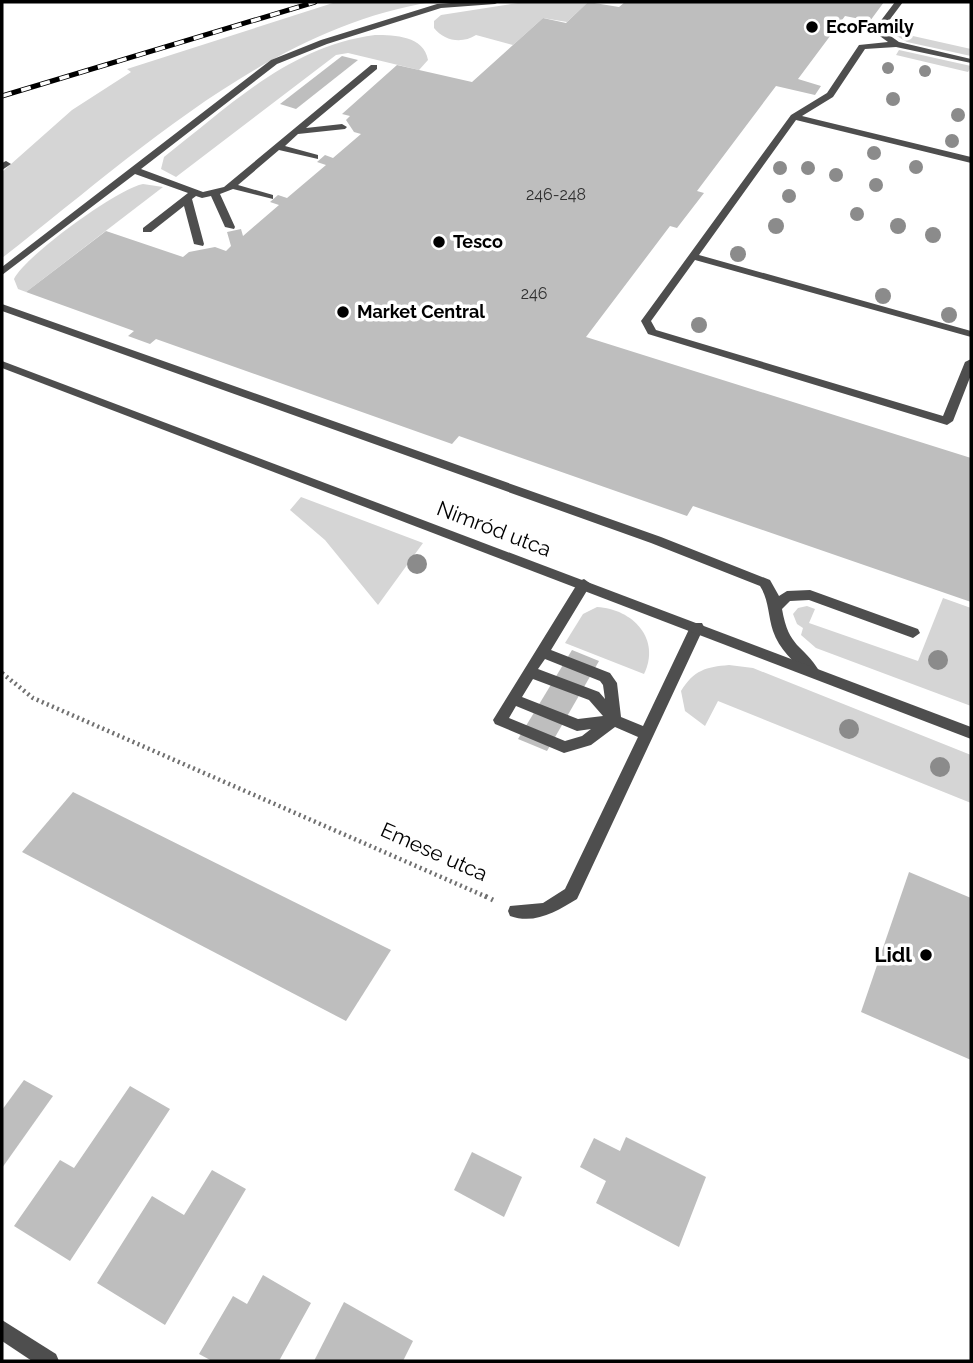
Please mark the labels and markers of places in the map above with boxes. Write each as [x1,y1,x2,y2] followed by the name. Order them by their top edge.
[826,16,914,37] place label: EcoFamily
[804,19,820,35] marker: EcoFamily
[453,231,503,252] place label: Tesco
[431,234,447,250] marker: Tesco
[357,301,485,322] place label: Market Central
[335,304,351,320] marker: Market Central
[874,942,912,967] place label: Lidl
[918,947,934,963] marker: Lidl

